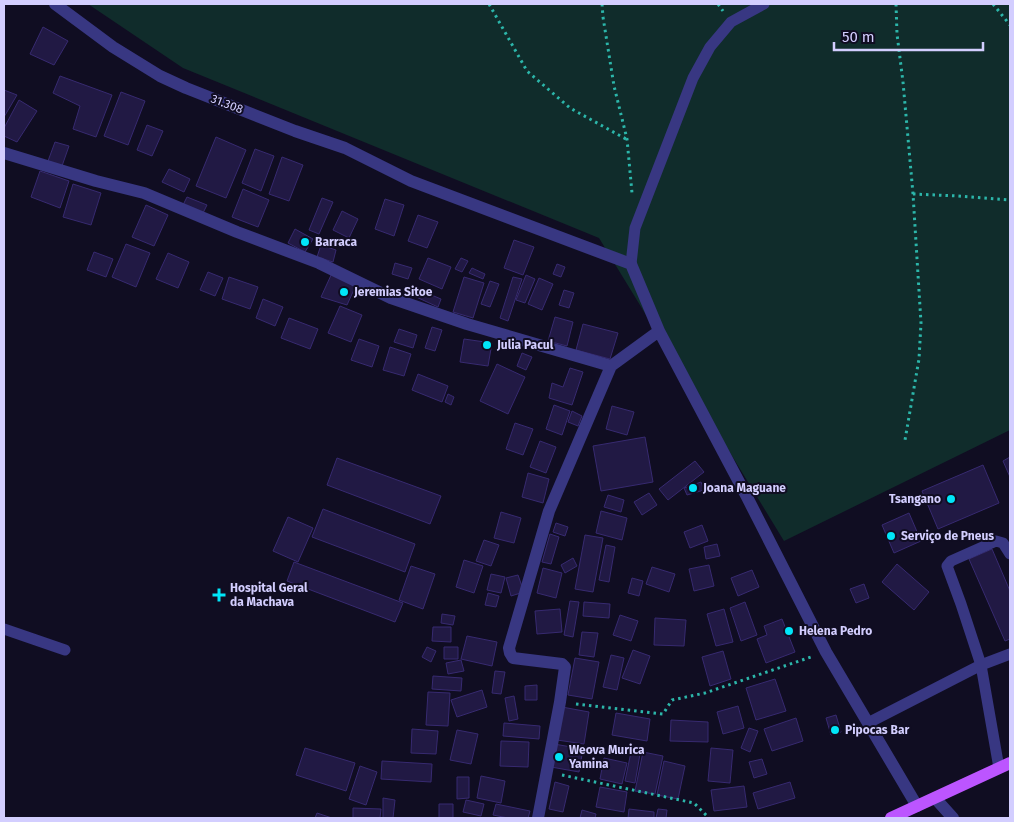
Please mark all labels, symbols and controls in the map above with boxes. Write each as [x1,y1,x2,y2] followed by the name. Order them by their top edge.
[834,20,983,52] scale bar
[842,28,875,46] text: 50 m
[209,92,245,117] street label: 31.308
[315,235,357,249] place label: Barraca
[299,236,311,248] marker: Barraca
[353,285,433,299] place label: Jeremias Sitoe
[338,286,350,298] marker: Jeremias Sitoe
[496,338,554,352] place label: Julia Pacul
[481,339,493,351] marker: Julia Pacul
[702,481,786,495] place label: Joana Maguane
[687,482,699,494] marker: Joana Maguane
[889,492,941,506] place label: Tsangano
[945,493,957,505] marker: Tsangano
[901,529,994,544] place label: Serviço de Pneus
[885,530,897,542] marker: Serviço de Pneus
[230,581,308,609] place label: Hospital Geral da Machava
[212,588,226,602] marker: Hospital Geral da Machava
[799,624,872,638] place label: Helena Pedro
[783,625,795,637] marker: Helena Pedro
[845,723,909,737] place label: Pipocas Bar
[829,724,841,736] marker: Pipocas Bar
[568,743,645,771] place label: Weova Murica Yamina
[553,751,565,763] marker: Weova Murica Yamina

